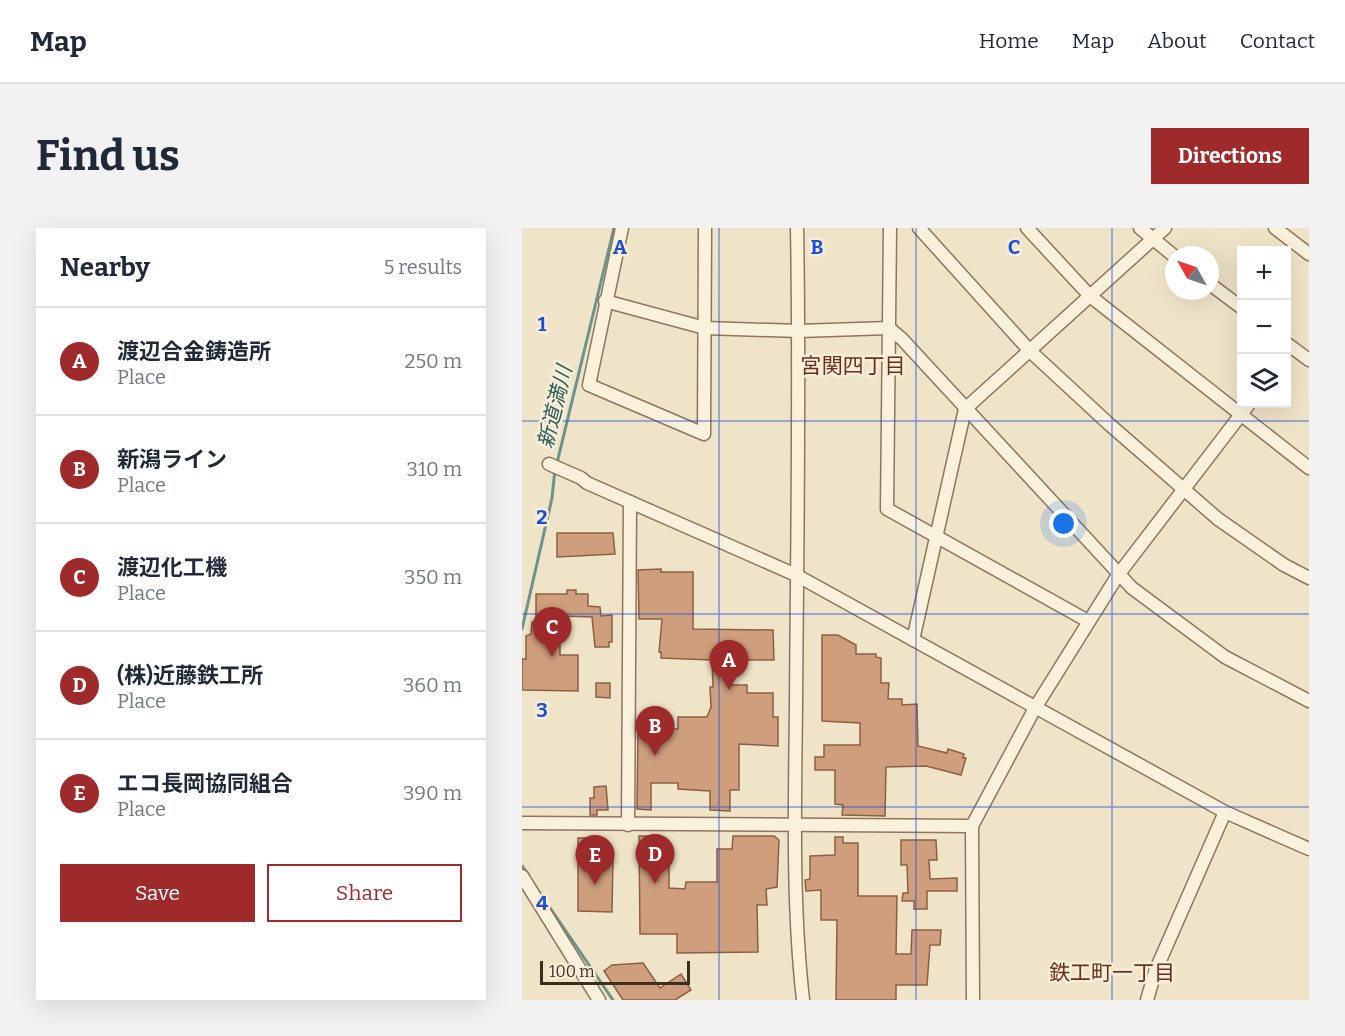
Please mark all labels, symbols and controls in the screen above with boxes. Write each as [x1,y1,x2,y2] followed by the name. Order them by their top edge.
[30,25,87,58] text: Map
[979,28,1039,54] text: Home
[1072,28,1114,54] text: Map
[1147,28,1207,54] text: About
[1240,28,1315,54] text: Contact
[1151,128,1309,184] button: Directions
[36,131,180,181] text: Find us
[613,235,628,259] text: A
[811,235,824,259] text: B
[1008,235,1020,259] text: C
[1165,246,1219,300] north arrow
[1237,246,1291,408] map controls
[1237,246,1291,300] button: +
[60,252,150,283] text: Nearby
[384,255,462,279] text: 5 results
[1237,300,1291,354] button: −
[538,312,547,336] text: 1
[117,338,271,365] text: 渡辺合金鋳造所
[72,349,87,373] text: A
[405,349,462,373] text: 250 m
[801,353,906,379] district label: 宮関四丁目
[1237,354,1291,408] button: layers
[532,361,578,451] water label: 新道満川
[117,365,166,389] text: Place
[117,446,227,473] text: 新潟ライン
[73,457,86,481] text: B
[407,457,462,481] text: 310 m
[117,473,166,497] text: Place
[536,505,548,529] text: 2
[1049,509,1078,538] your location
[117,554,227,581] text: 渡辺化工機
[73,565,86,589] text: C
[404,565,462,589] text: 350 m
[117,581,166,605] text: Place
[532,608,572,657] pin: C
[710,640,748,690] pin: A
[117,662,263,689] text: (株)近藤鉄工所
[72,673,87,697] text: D
[403,673,462,697] text: 360 m
[117,689,166,713] text: Place
[536,698,548,722] text: 3
[636,706,674,756] pin: B
[117,770,293,797] text: エコ長岡協同組合
[73,781,86,805] text: E
[403,781,462,805] text: 390 m
[117,797,166,821] text: Place
[636,834,674,884] pin: D
[576,836,614,885] pin: E
[60,864,255,922] button: Save
[267,864,462,922] button: Share
[536,891,548,915] text: 4
[540,958,690,986] scale bar
[1049,960,1175,986] district label: 鉄工町一丁目
[549,962,594,981] text: 100 m

